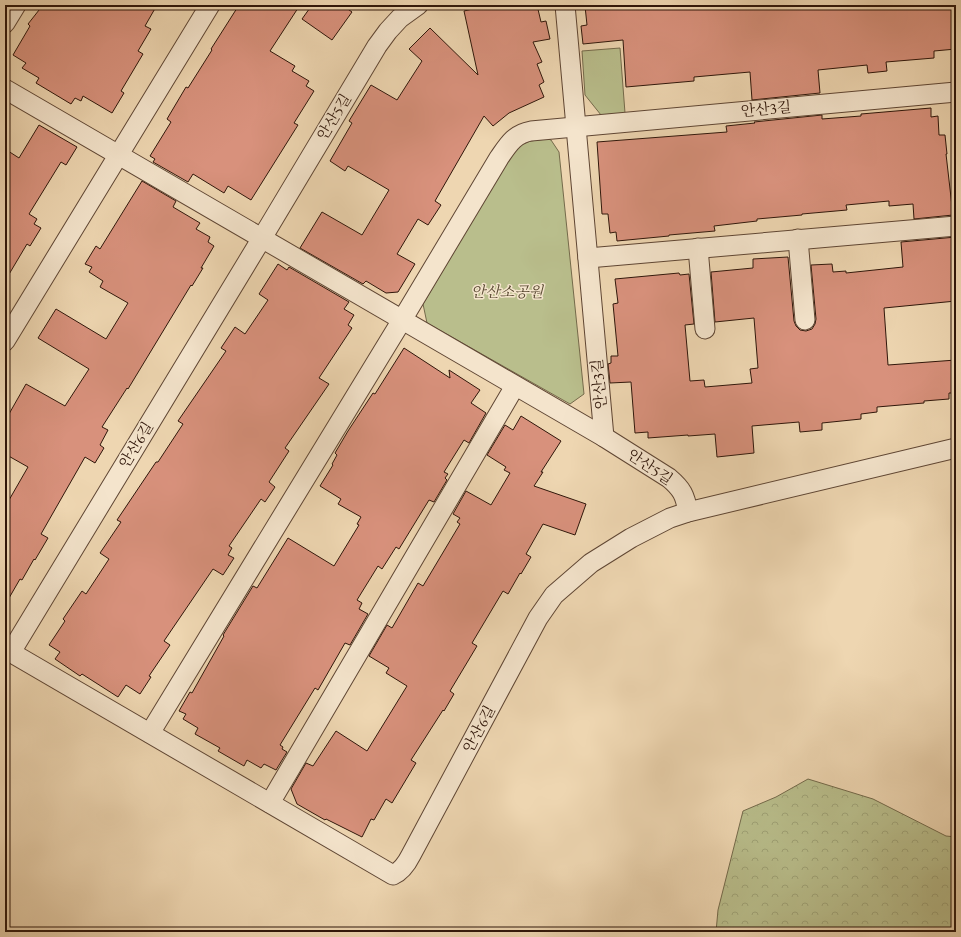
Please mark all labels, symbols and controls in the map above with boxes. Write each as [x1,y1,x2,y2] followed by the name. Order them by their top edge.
[312,90,355,143] street label: 안산5길
[740,97,792,120] street label: 안산3길
[471,282,545,301] park label: 안산소공원
[587,358,610,410] street label: 안산3길
[114,418,157,471] street label: 안산6길
[624,445,677,489] street label: 안산5길
[458,702,499,756] street label: 안산6길

